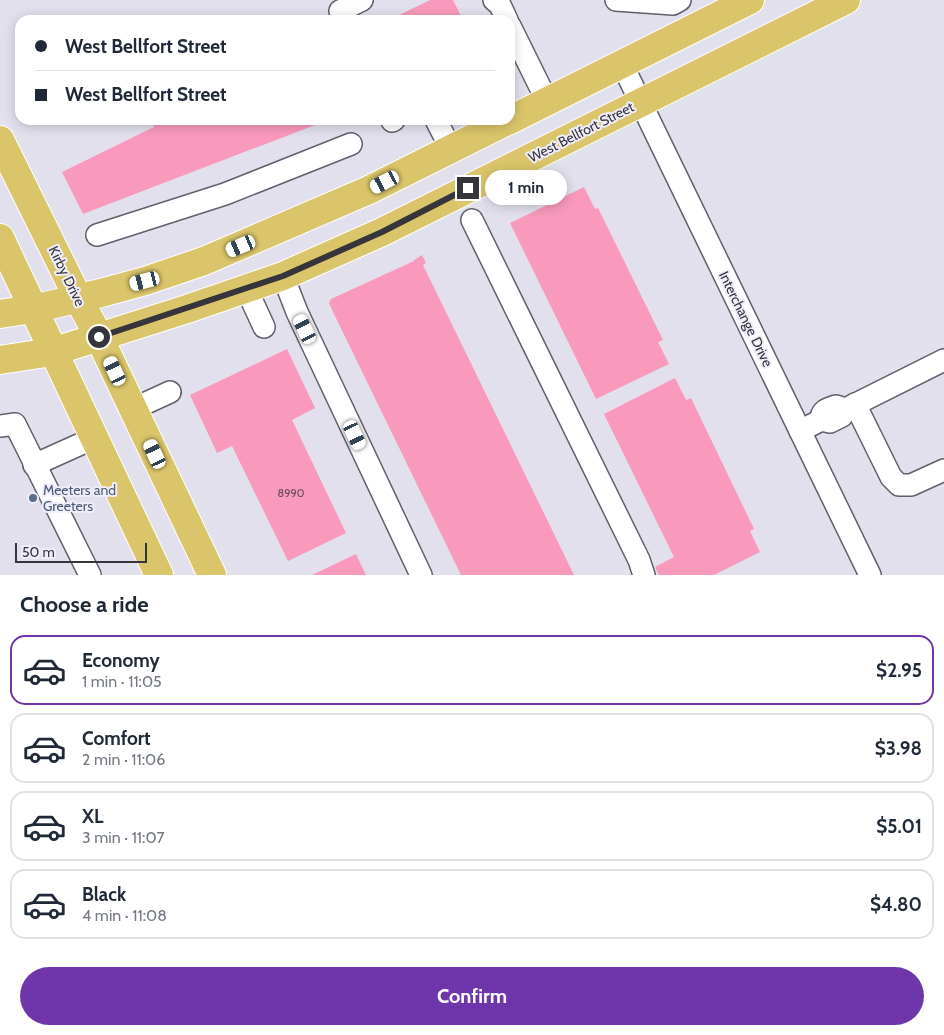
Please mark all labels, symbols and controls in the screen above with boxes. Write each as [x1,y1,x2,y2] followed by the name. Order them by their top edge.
[65,35,227,58] text: West Bellfort Street
[65,83,227,106] text: West Bellfort Street
[525,97,637,166] street label: West Bellfort Street
[368,169,401,195] car
[486,170,568,206] callout: 1 min
[457,177,479,199] route end
[508,178,544,197] text: 1 min
[224,233,257,259] car
[45,243,89,309] street label: Kirby Drive
[715,268,777,370] street label: Interchange Drive
[128,270,161,292] car
[291,312,318,346] car
[88,326,110,348] route start
[101,354,128,388] car
[341,418,368,452] car
[141,437,168,471] car
[43,481,116,515] place label: Meeters and Greeters
[278,486,305,500] house number: 8990
[27,492,39,504] marker: Meeters and Greeters
[15,540,148,563] scale bar
[22,543,55,561] text: 50 m
[20,591,149,618] text: Choose a ride
[22,648,67,693] icon: car
[82,649,160,672] text: Economy
[876,659,922,682] text: $2.95
[82,672,162,691] text: 1 min · 11:05
[22,726,67,771] icon: car
[82,727,151,750] text: Comfort
[875,737,922,760] text: $3.98
[82,750,165,769] text: 2 min · 11:06
[22,804,67,849] icon: car
[82,805,103,828] text: XL
[876,815,922,838] text: $5.01
[82,828,164,847] text: 3 min · 11:07
[22,882,67,927] icon: car
[82,883,126,906] text: Black
[870,893,922,916] text: $4.80
[82,906,167,925] text: 4 min · 11:08
[20,967,924,1025] button: Confirm

